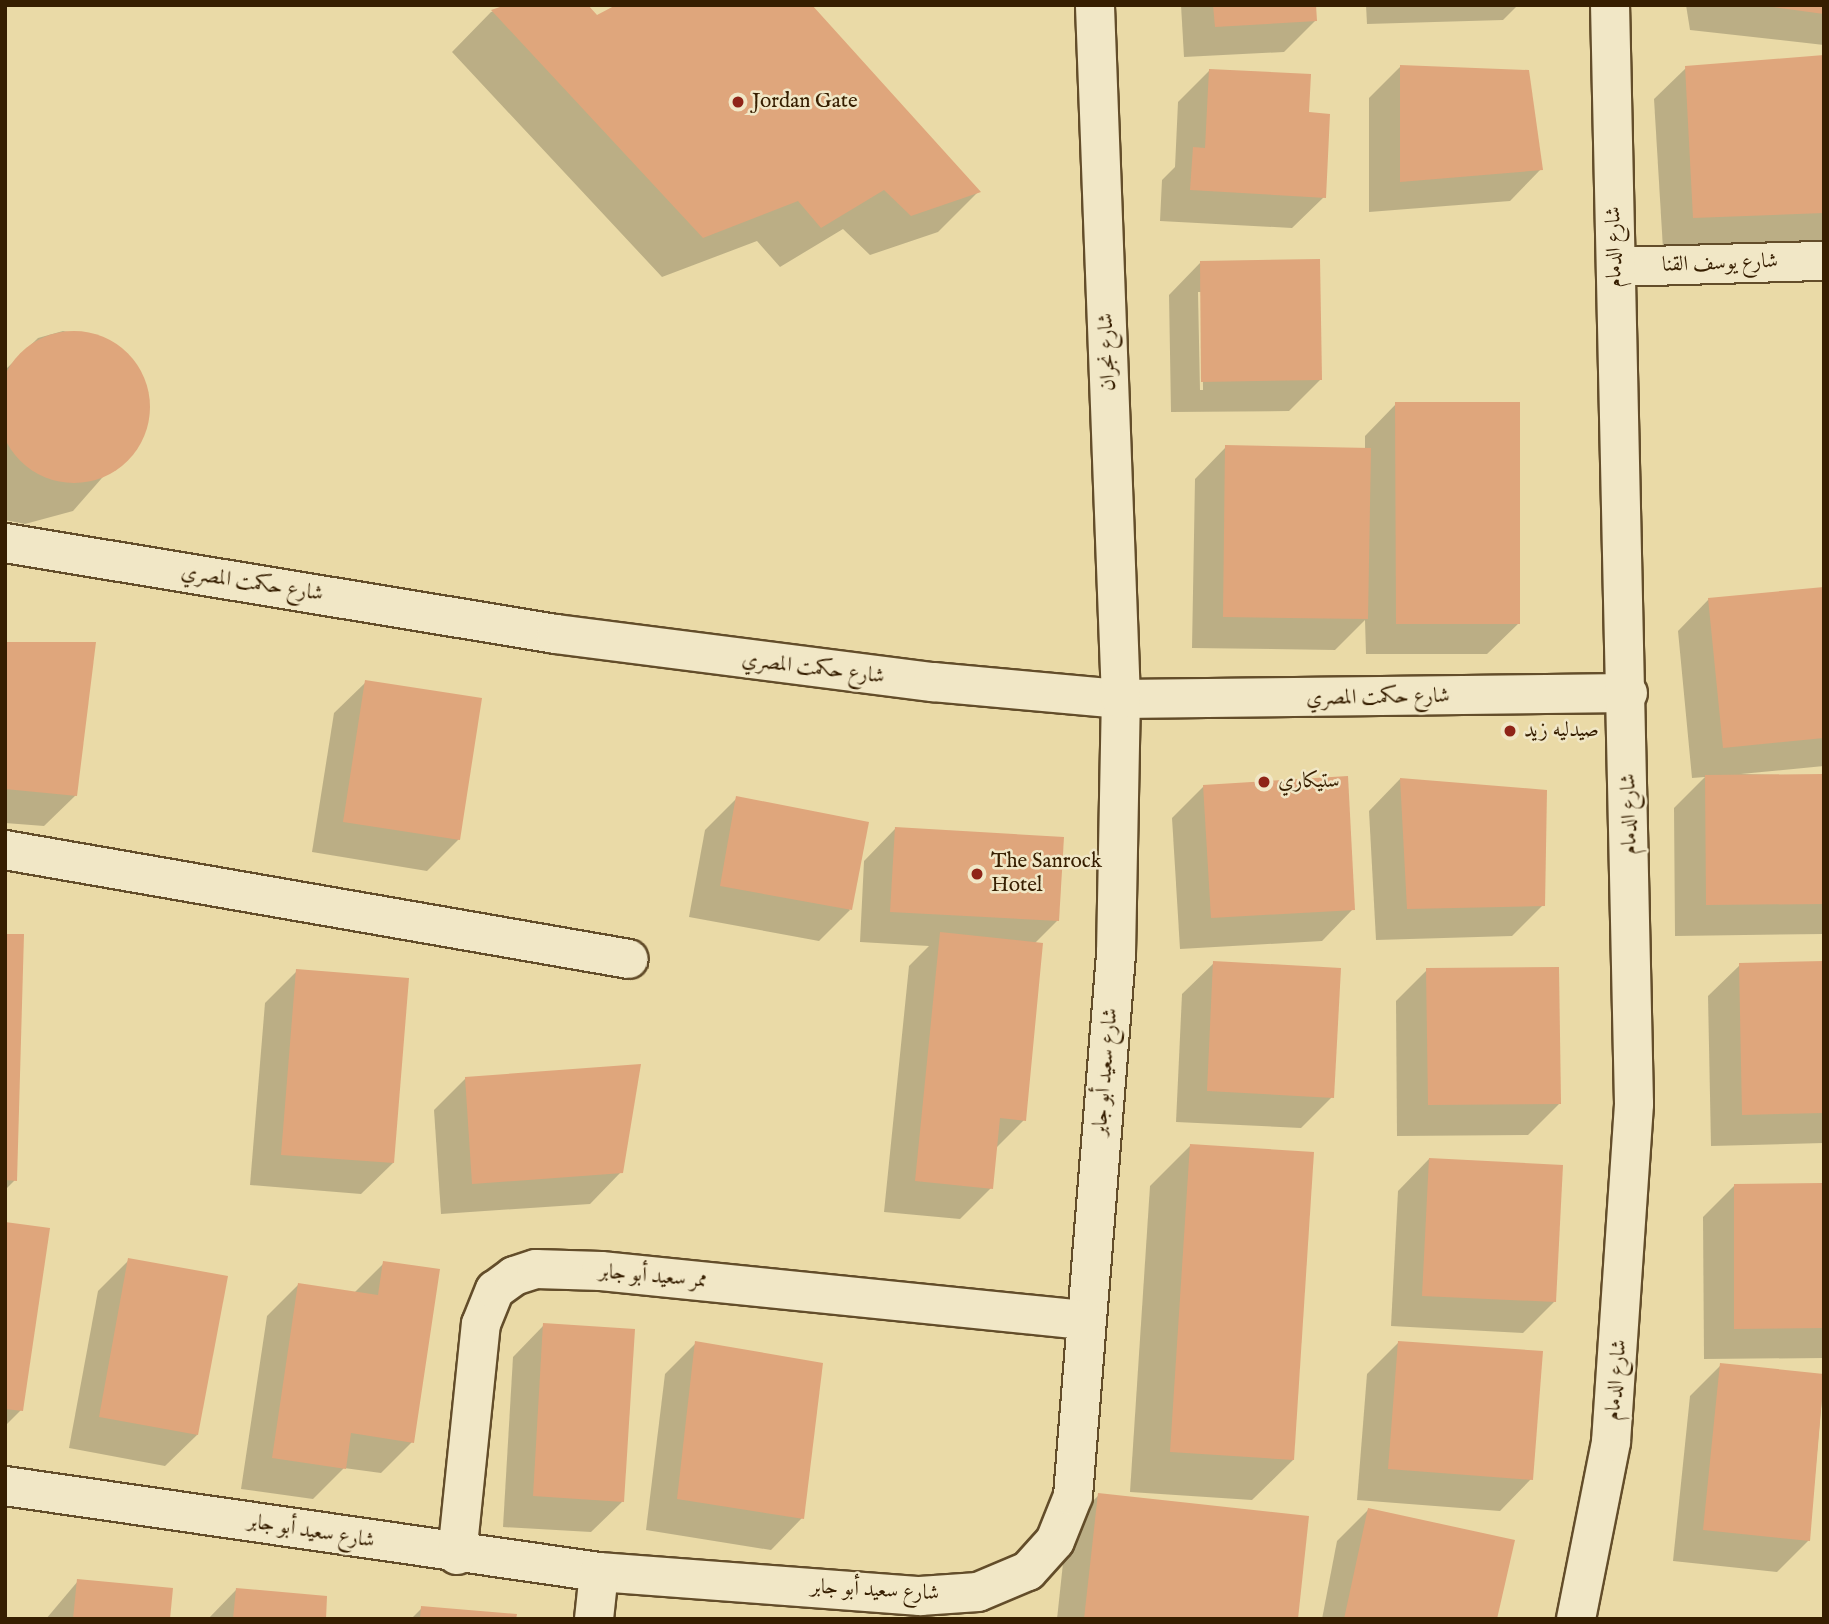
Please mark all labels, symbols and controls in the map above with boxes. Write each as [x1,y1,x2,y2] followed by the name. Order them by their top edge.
[752,89,858,115] place label: Jordan Gate
[730,94,746,110] marker: Jordan Gate
[1602,206,1628,288] street label: شارع الدمام
[1662,249,1778,279] street label: شارع يوسف القنا
[1094,312,1122,392] street label: شارع نجران
[179,560,325,608] street label: شارع حكمت المصري
[740,648,886,690] street label: شارع حكمت المصري
[1306,684,1450,712] street label: شارع حكمت المصري
[1524,718,1599,744] place label: صيدليه زيد
[1502,723,1518,739] marker: صيدليه زيد
[1278,769,1340,795] place label: ستيكاري
[1617,773,1643,855] street label: شارع الدمام
[1256,774,1272,790] marker: ستيكاري
[991,849,1102,899] place label: The Sanrock Hotel
[969,866,985,882] marker: The Sanrock Hotel
[1088,1007,1124,1137] street label: شارع سعيد أبو جابر
[598,1260,708,1294] street label: ممر سعيد أبو جابر
[1601,1338,1633,1422] street label: شارع الدمام
[246,1510,376,1554] street label: شارع سعيد أبو جابر
[810,1575,940,1607] street label: شارع سعيد أبو جابر

